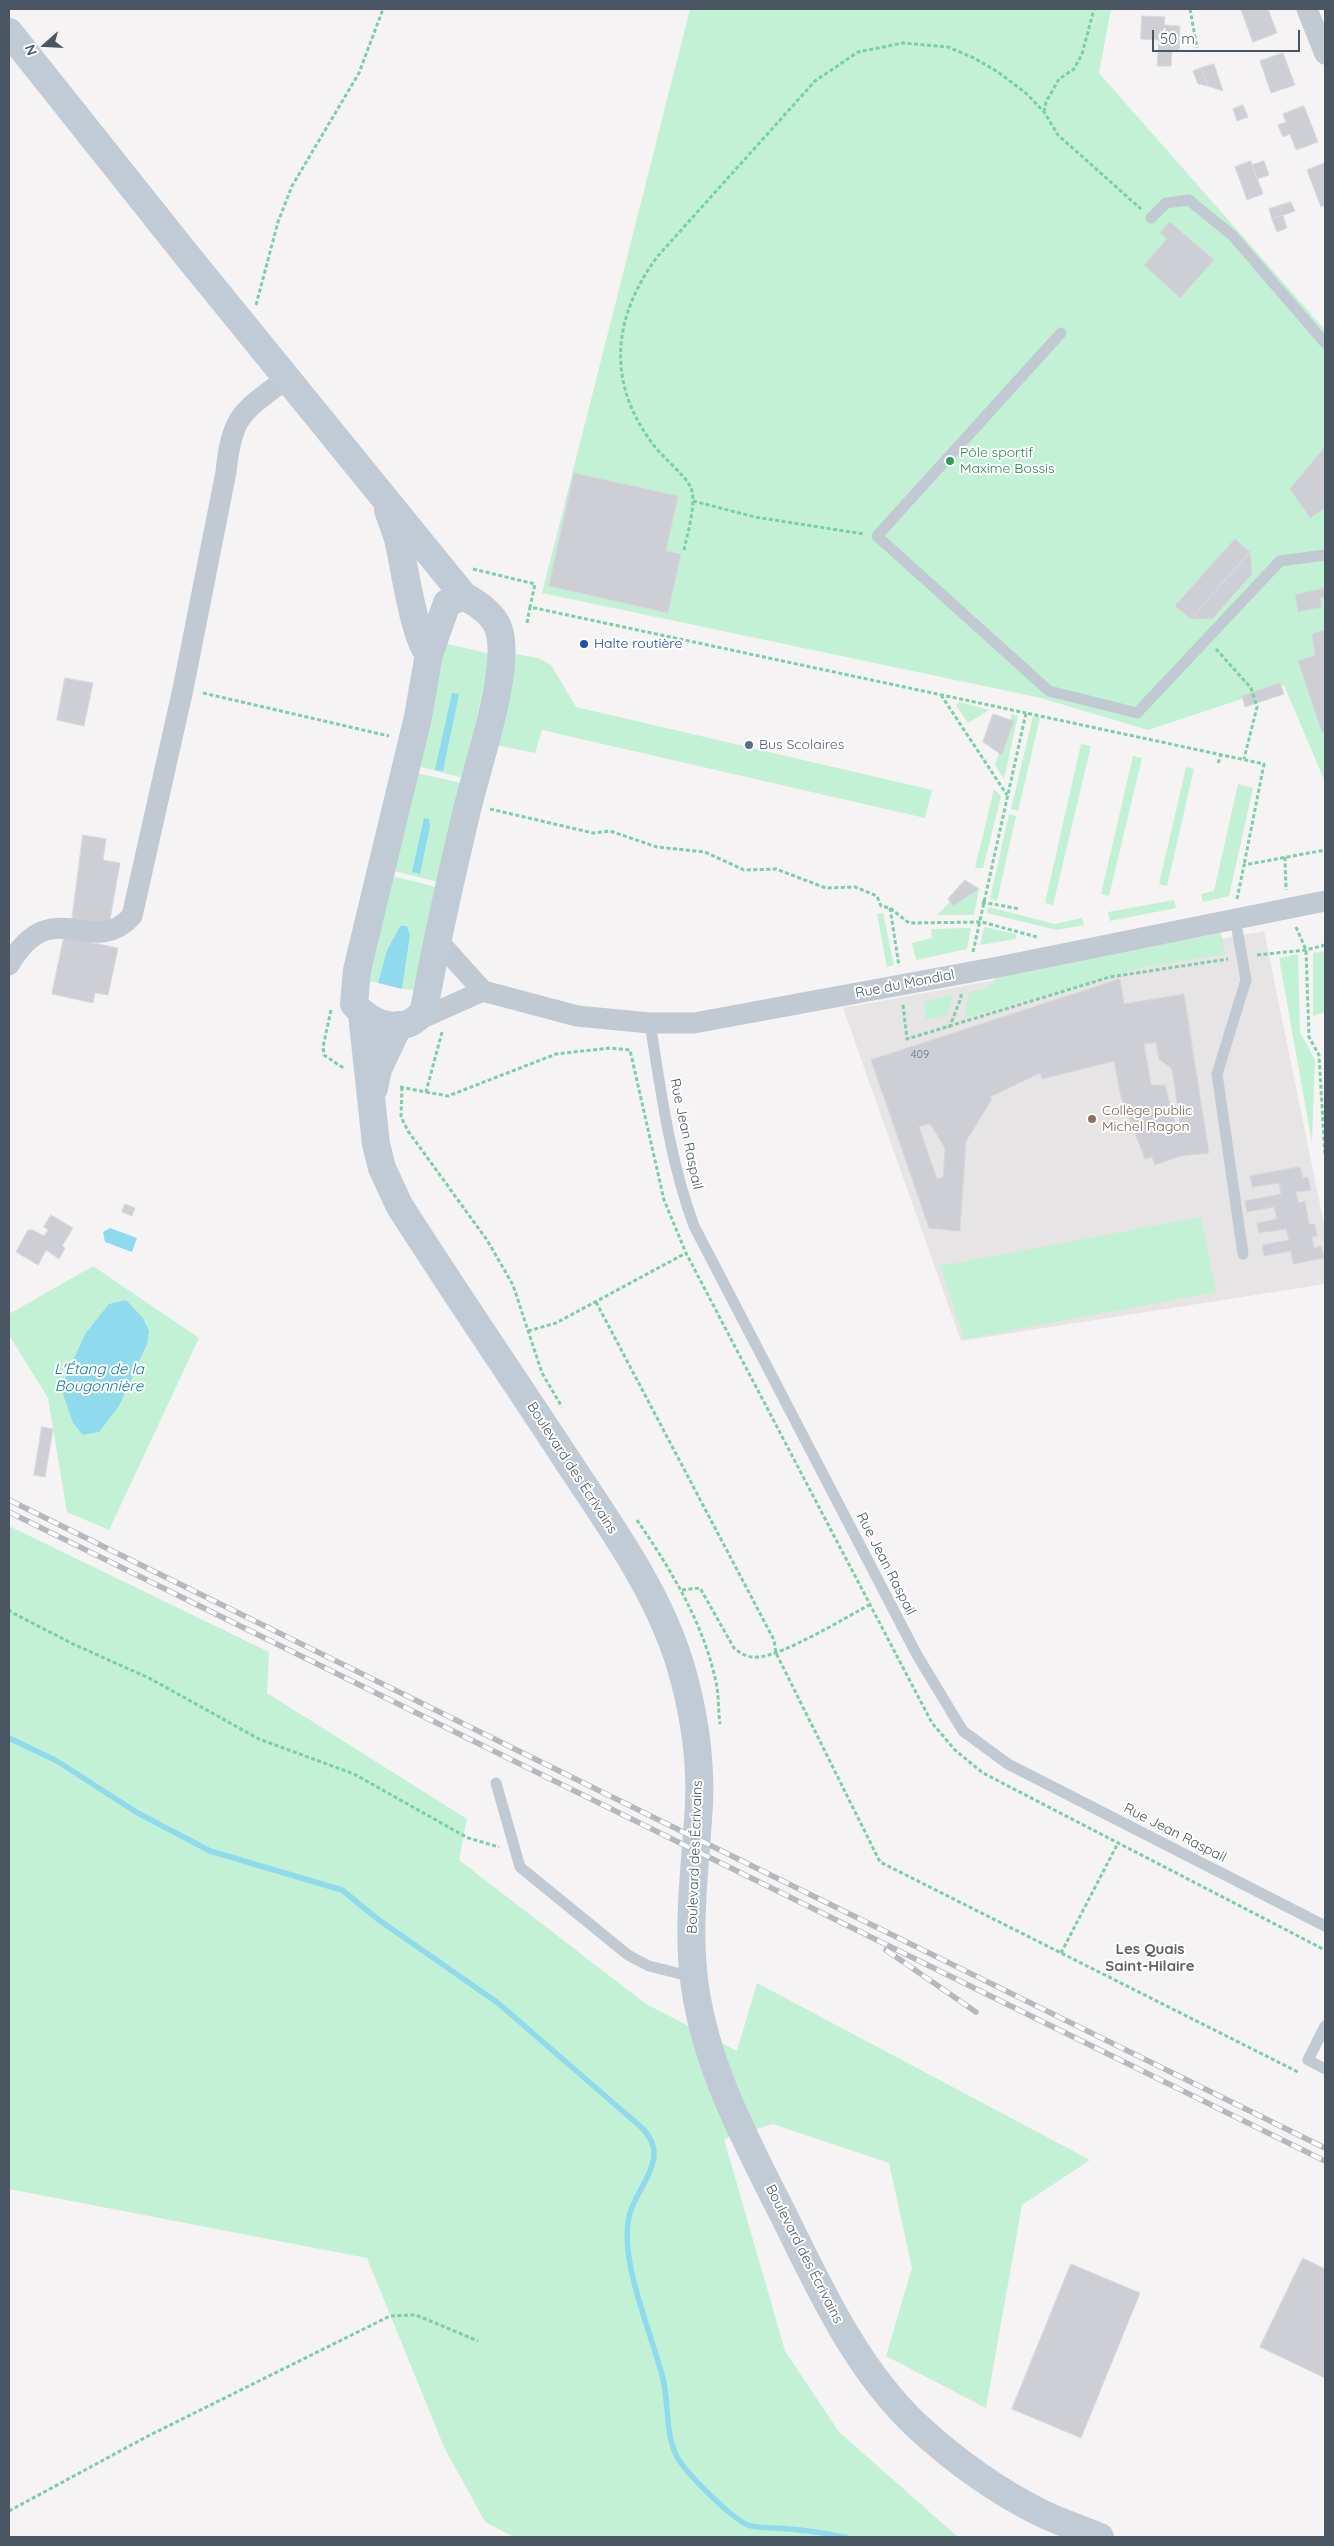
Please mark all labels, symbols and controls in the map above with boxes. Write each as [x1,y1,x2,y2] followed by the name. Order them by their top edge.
[20,20,70,70] north arrow
[1154,20,1302,52] scale bar
[1160,29,1195,48] text: 50 m
[21,42,41,58] text: N
[960,445,1055,478] place label: Pôle sportif Maxime Bossis
[944,455,956,467] marker: Pôle sportif Maxime Bossis
[594,636,682,652] place label: Halte routière
[578,638,590,650] marker: Halte routière
[759,737,844,753] place label: Bus Scolaires
[743,739,755,751] marker: Bus Scolaires
[854,966,956,1002] street label: Rue du Mondial
[911,1048,929,1062] house number: 409
[666,1077,706,1191] street label: Rue Jean Raspail
[1102,1103,1192,1136] place label: Collège public Michel Ragon
[1086,1113,1098,1125] marker: Collège public Michel Ragon
[54,1360,144,1395] water label: L'Étang de la Bougonnière
[523,1399,621,1537] street label: Boulevard des Écrivains
[853,1510,919,1618] street label: Rue Jean Raspail
[684,1780,706,1934] street label: Boulevard des Écrivains
[1121,1800,1229,1866] street label: Rue Jean Raspail
[1105,1940,1195,1975] district label: Les Quais Saint-Hilaire
[762,2182,846,2326] street label: Boulevard des Écrivains

